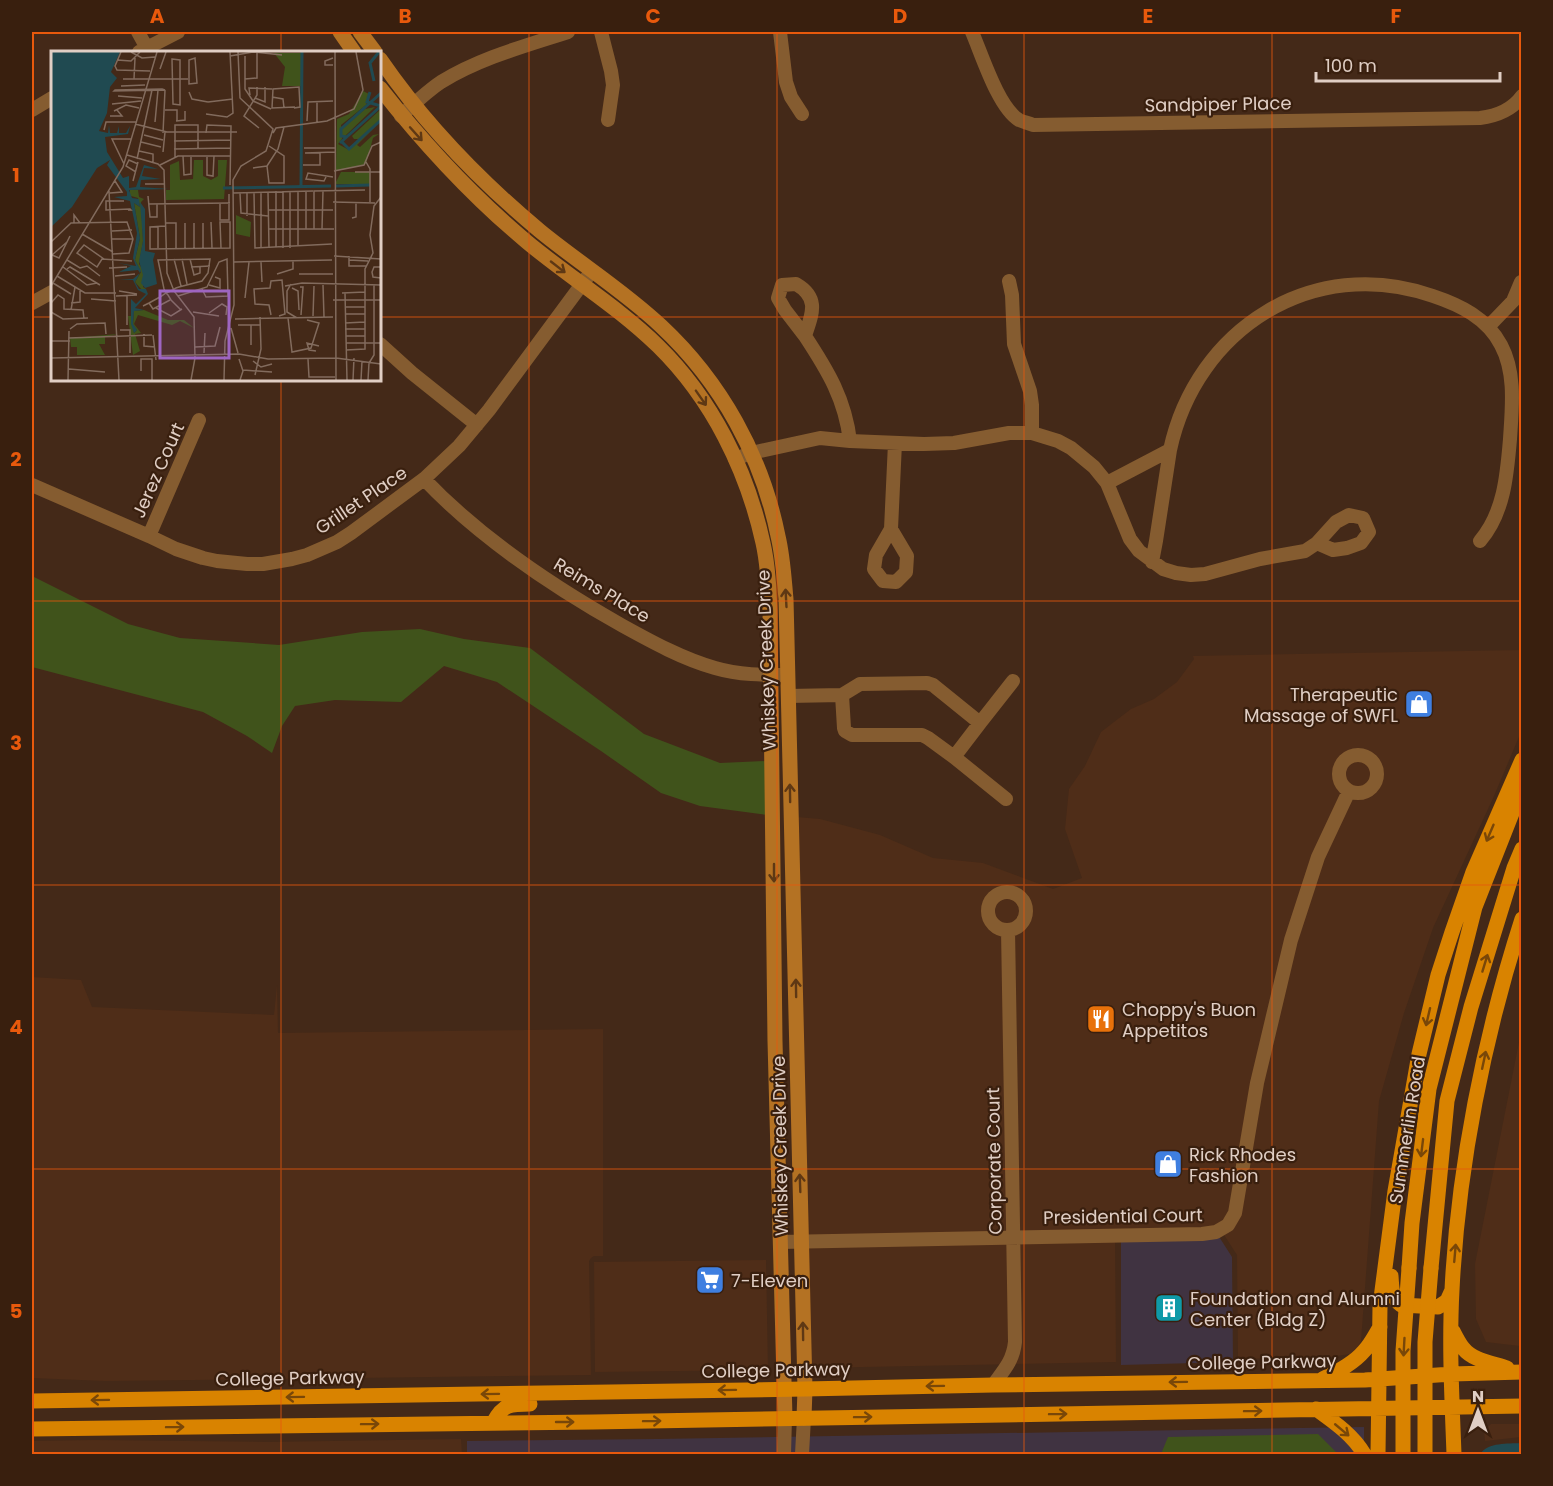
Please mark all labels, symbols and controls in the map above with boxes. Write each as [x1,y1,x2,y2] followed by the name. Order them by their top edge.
[150,2,165,30] text: A
[398,2,412,30] text: B
[645,2,661,30] text: C
[893,2,907,30] text: D
[1143,2,1153,30] text: E
[1391,2,1402,30] text: F
[1316,45,1500,83] scale bar
[51,51,381,381] inset map
[1325,53,1377,78] text: 100 m
[1144,90,1292,118] street label: Sandpiper Place
[409,126,423,141] one-way arrow
[12,161,20,189] text: 1
[550,260,566,273] one-way arrow
[695,390,707,406] one-way arrow
[126,418,190,522] street label: Jerez Court
[10,445,22,473] text: 2
[310,460,412,540] street label: Grillet Place
[549,551,655,629] street label: Reims Place
[750,569,782,751] street label: Whiskey Creek Drive
[780,588,791,608] one-way arrow
[1244,682,1398,728] place label: Therapeutic Massage of SWFL
[1403,688,1435,720] shop icon: Therapeutic Massage of SWFL
[10,729,22,757] text: 3
[784,783,796,803] one-way arrow
[1484,823,1495,841] one-way arrow
[768,863,780,883] one-way arrow
[1480,954,1491,973] one-way arrow
[790,978,802,998] one-way arrow
[1122,997,1256,1043] place label: Choppy's Buon Appetitos
[1085,1003,1117,1035] restaurant icon: Choppy's Buon Appetitos
[1421,1007,1433,1026] one-way arrow
[9,1013,23,1041] text: 4
[1479,1051,1490,1071] one-way arrow
[1383,1054,1431,1206] street label: Summerlin Road
[766,1056,794,1236] street label: Whiskey Creek Drive
[980,1087,1008,1235] street label: Corporate Court
[1416,1138,1427,1158] one-way arrow
[1189,1142,1296,1188] place label: Rick Rhodes Fashion
[1152,1148,1184,1180] shop icon: Rick Rhodes Fashion
[794,1173,805,1193] one-way arrow
[1043,1202,1203,1230] street label: Presidential Court
[1450,1244,1461,1263] one-way arrow
[694,1264,726,1296] supermarket icon: 7-Eleven
[731,1268,808,1293] place label: 7-Eleven
[1190,1286,1400,1332] place label: Foundation and Alumni Center (Bldg Z)
[1153,1292,1185,1324] building icon: Foundation and Alumni Center (Bldg Z)
[10,1297,23,1325] text: 5
[798,1321,809,1341] one-way arrow
[1398,1337,1409,1357] one-way arrow
[1187,1348,1337,1376] street label: College Parkway
[701,1356,851,1384] street label: College Parkway
[215,1364,365,1392] street label: College Parkway
[1168,1377,1188,1388] one-way arrow
[925,1380,945,1392] one-way arrow
[1448,1381,1508,1441] north arrow
[717,1385,737,1396] one-way arrow
[1472,1385,1484,1408] text: N
[480,1388,500,1400] one-way arrow
[285,1391,305,1403] one-way arrow
[90,1394,110,1406] one-way arrow
[1242,1405,1262,1416] one-way arrow
[1047,1408,1067,1420] one-way arrow
[852,1411,872,1423] one-way arrow
[641,1415,661,1427] one-way arrow
[554,1416,574,1428] one-way arrow
[359,1418,379,1430] one-way arrow
[164,1421,184,1433] one-way arrow
[1334,1423,1349,1437] one-way arrow

